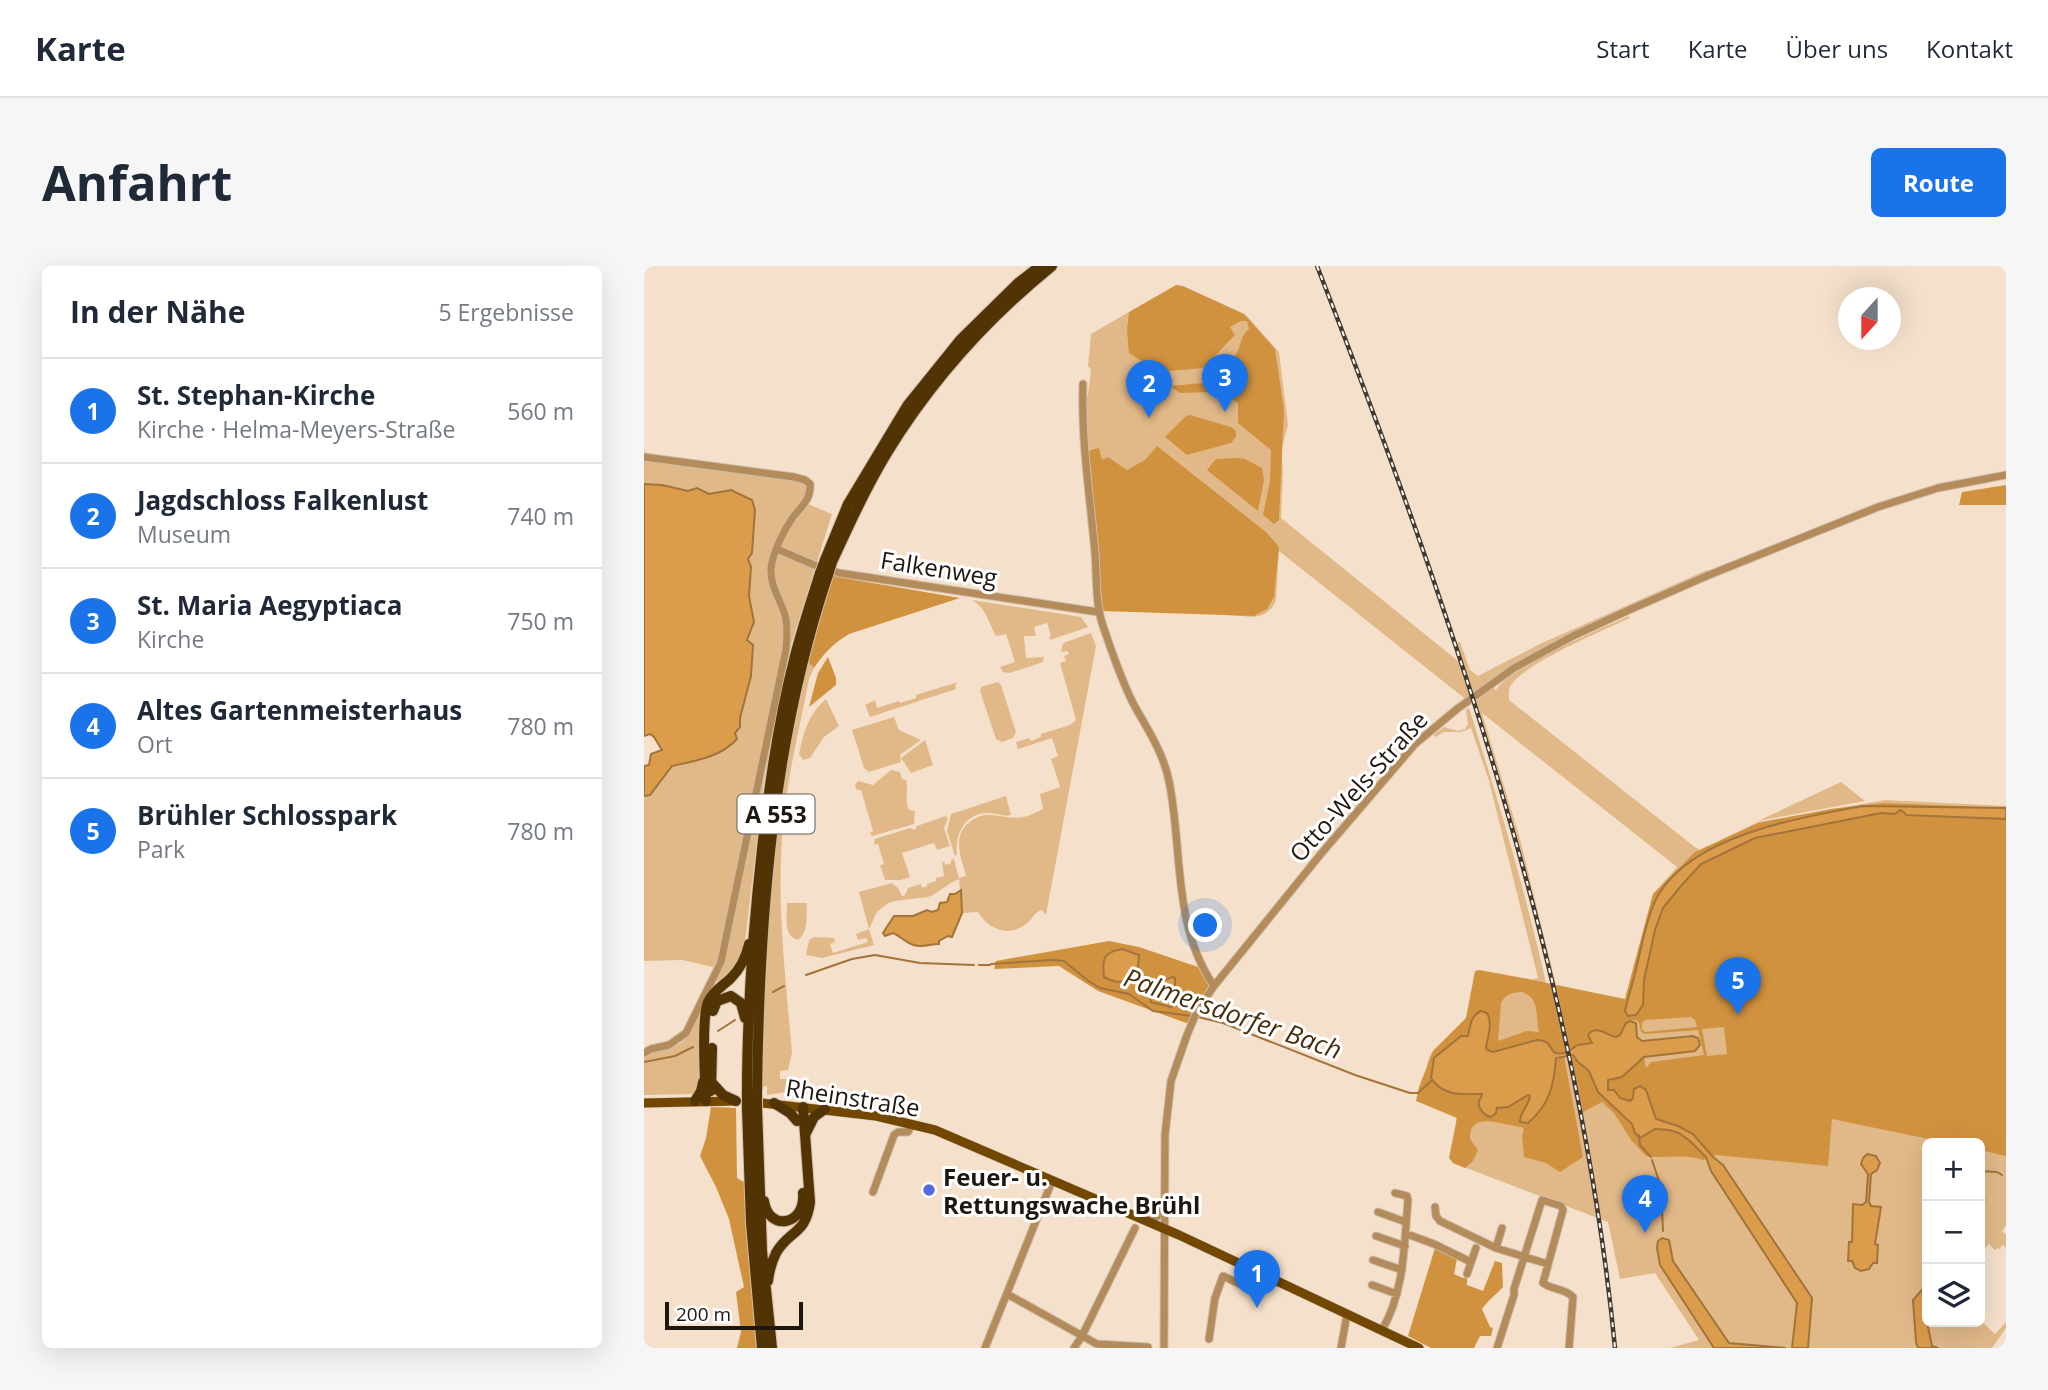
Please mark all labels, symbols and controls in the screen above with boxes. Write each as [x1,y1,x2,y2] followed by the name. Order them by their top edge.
[35,26,126,71] text: Karte
[1596,32,1650,65] text: Start
[1688,32,1748,65] text: Karte
[1786,32,1888,65] text: Über uns
[1926,32,2013,65] text: Kontakt
[1871,148,2006,217] button: Route
[42,149,232,215] text: Anfahrt
[1838,287,1901,350] north arrow
[70,291,246,332] text: In der Nähe
[438,296,574,328] text: 5 Ergebnisse
[1202,354,1248,412] pin: 3
[1126,360,1172,418] pin: 2
[137,377,375,413] text: St. Stephan-Kirche
[86,395,100,427] text: 1
[507,395,574,427] text: 560 m
[137,413,456,445] text: Kirche · Helma-Meyers-Straße
[137,482,428,518] text: Jagdschloss Falkenlust
[86,500,100,532] text: 2
[507,500,574,532] text: 740 m
[137,518,231,550] text: Museum
[878,542,1000,594] street label: Falkenweg
[137,587,402,623] text: St. Maria Aegyptiaca
[86,605,100,637] text: 3
[507,605,574,637] text: 750 m
[137,623,204,655] text: Kirche
[137,692,462,728] text: Altes Gartenmeisterhaus
[1281,704,1435,868] street label: Otto-Wels-Straße
[86,710,100,742] text: 4
[507,710,574,742] text: 780 m
[137,728,173,760] text: Ort
[738,794,814,834] road number: A 553
[137,797,397,833] text: Brühler Schlosspark
[86,815,100,847] text: 5
[507,815,574,847] text: 780 m
[137,833,185,865] text: Park
[1188,908,1222,942] your location
[1715,957,1761,1015] pin: 5
[1119,959,1347,1067] water label: Palmersdorfer Bach
[784,1070,922,1124] street label: Rheinstraße
[1922,1138,1985,1327] map controls
[1922,1138,1985,1201] button: +
[943,1160,1200,1221] place label: Feuer- u. Rettungswache Brühl
[1622,1175,1668,1233] pin: 4
[921,1182,937,1198] marker: Feuer- u. Rettungswache Brühl
[1922,1201,1985,1264] button: −
[1234,1250,1280,1308] pin: 1
[1922,1264,1985,1327] button: layers
[665,1299,803,1331] scale bar
[676,1301,731,1327] text: 200 m

